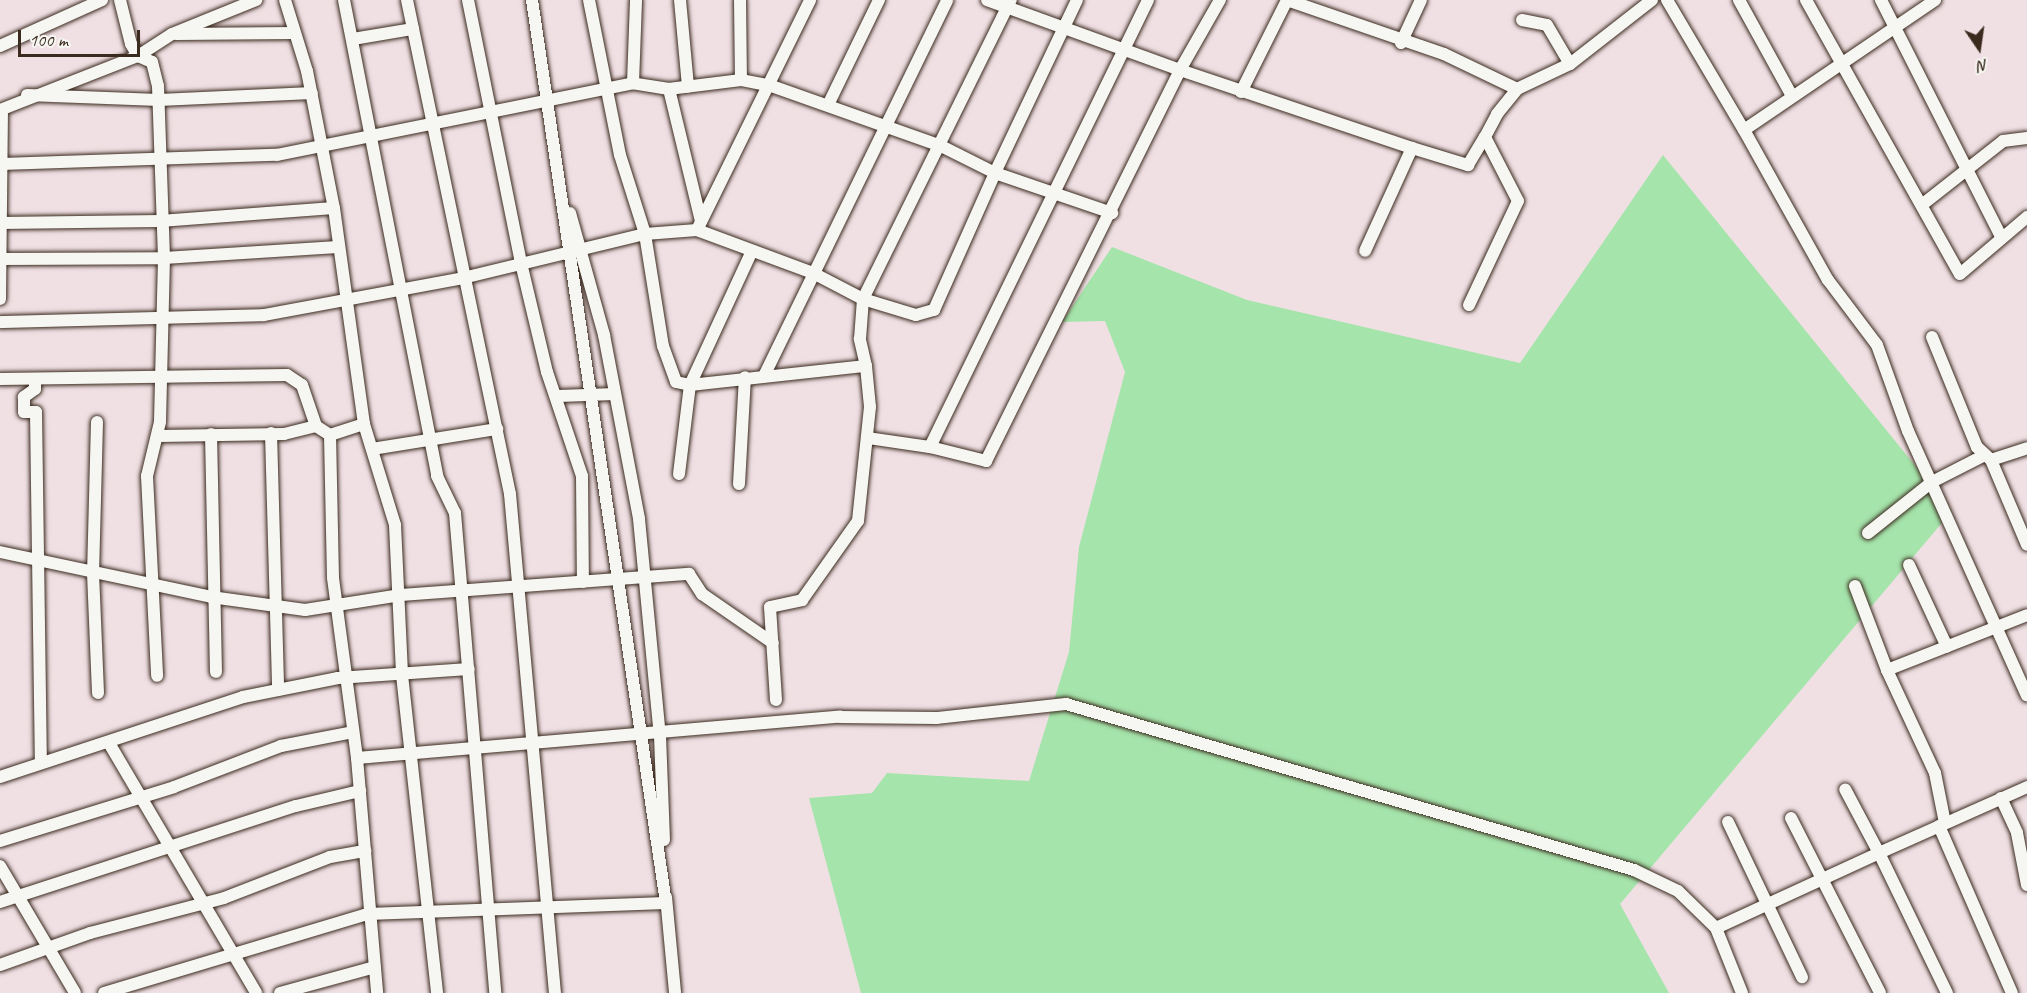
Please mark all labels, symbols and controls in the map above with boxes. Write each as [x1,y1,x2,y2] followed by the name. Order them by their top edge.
[21,18,142,56] scale bar
[1949,18,2009,78] north arrow
[29,29,68,51] text: 100 m
[1976,55,1990,76] text: N

